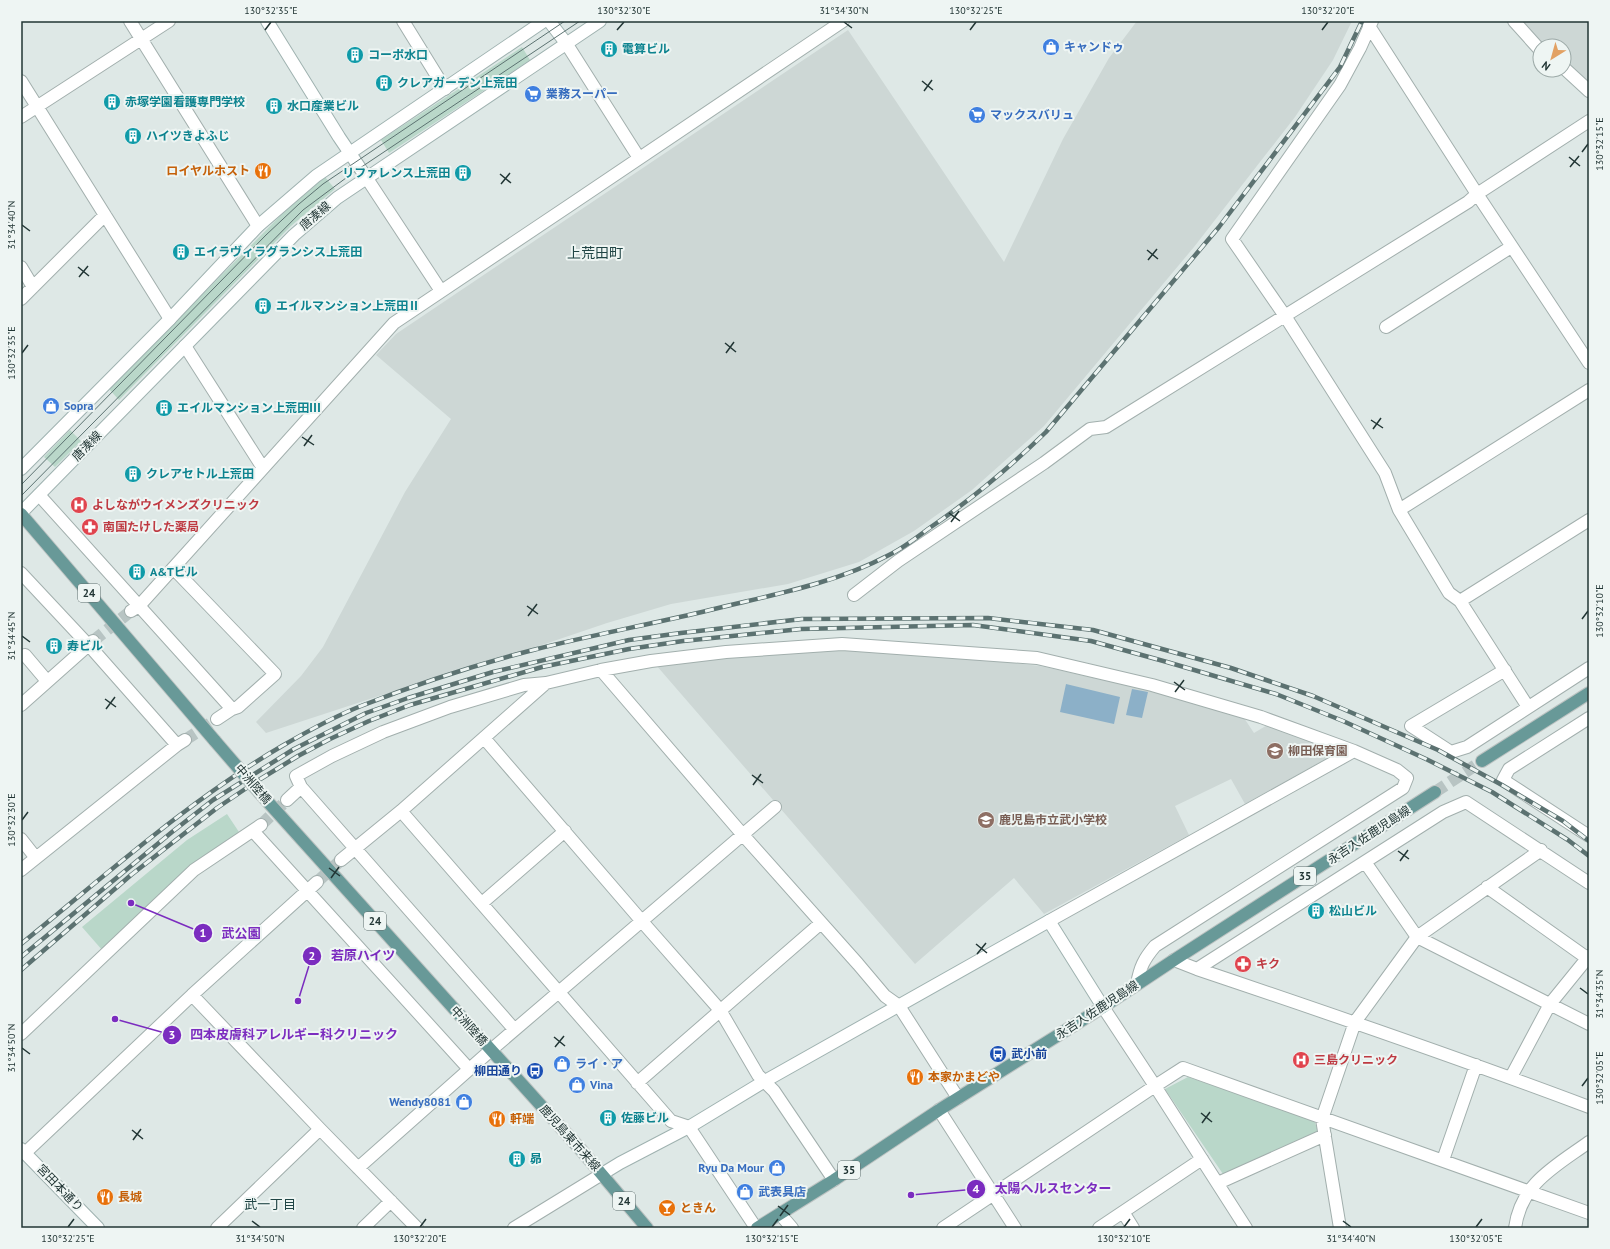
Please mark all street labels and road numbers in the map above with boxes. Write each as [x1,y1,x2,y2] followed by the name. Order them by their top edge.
[296,198,333,233] street label: 唐湊線
[69,427,105,464] street label: 唐湊線
[78,584,100,602] road number: 24
[232,761,275,807] street label: 中洲陸橋
[1324,802,1413,867] street label: 永吉入佐鹿児島線
[1294,867,1316,885] road number: 35
[364,912,386,930] road number: 24
[1052,977,1141,1042] street label: 永吉入佐鹿児島線
[448,1003,491,1049] street label: 中洲陸橋
[537,1101,604,1174] street label: 鹿児島東市来線
[34,1161,87,1214] street label: 宮田本通り
[838,1161,860,1179] road number: 35
[613,1192,635,1210] road number: 24

